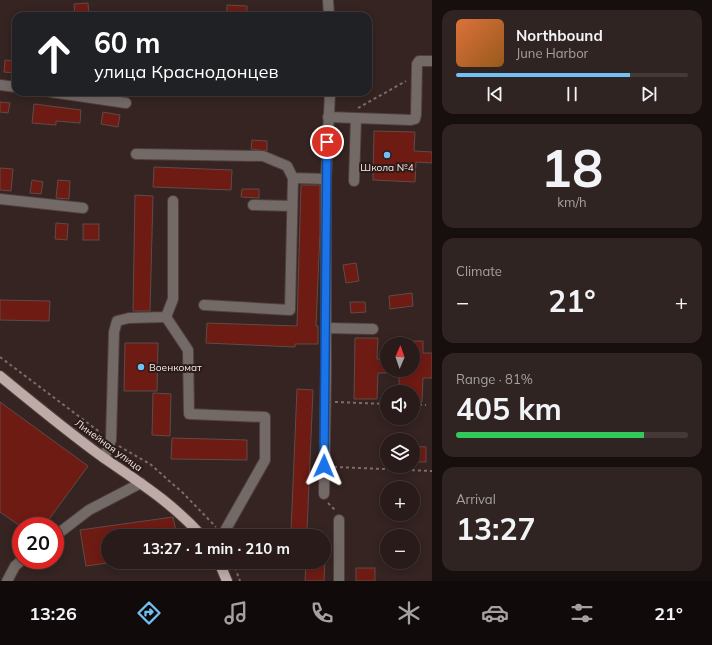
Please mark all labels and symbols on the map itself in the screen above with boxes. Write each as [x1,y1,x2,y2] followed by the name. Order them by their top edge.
[310,125,344,159] pin
[382,150,392,160] marker: Школа №4
[360,161,414,174] place label: Школа №4
[380,337,420,377] north arrow
[149,361,202,374] place label: Военкомат
[136,362,146,372] marker: Военкомат
[72,417,145,474] street label: Линейная улица
[303,445,345,487] position arrow
[12,517,64,569] speed limit sign: 20

